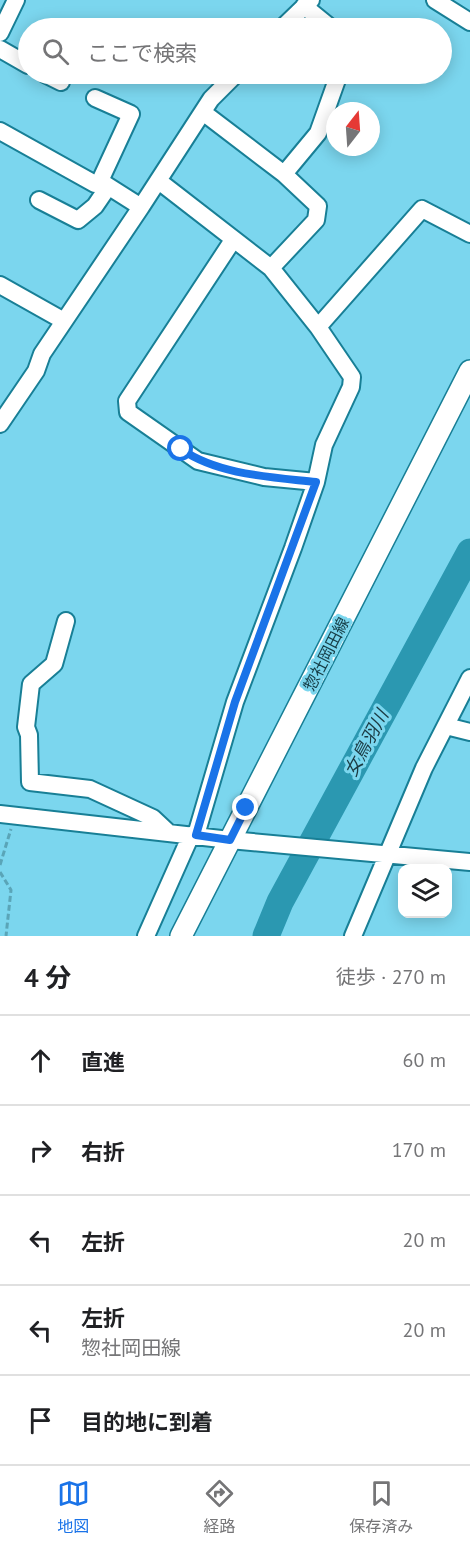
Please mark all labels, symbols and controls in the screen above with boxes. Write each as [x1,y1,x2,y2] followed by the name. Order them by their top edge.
[18,18,452,84] search box
[39,35,72,68] icon: search
[87,39,197,67] text: ここで検索
[326,102,380,156] north arrow
[167,435,193,461] route start
[299,614,353,694] street label: 惣社岡田線
[339,704,394,780] water label: 女鳥羽川
[232,794,258,820] route end
[398,864,452,918] map controls
[398,864,452,918] button: layers
[24,961,71,994] text: 4 分
[336,964,446,990] text: 徒歩 · 270 m
[24,1044,57,1077] icon: ahead
[403,1047,446,1073] text: 60 m
[81,1048,125,1076] text: 直進
[24,1134,57,1167] icon: right
[392,1137,446,1163] text: 170 m
[81,1138,125,1166] text: 右折
[24,1224,57,1257] icon: left
[403,1227,446,1253] text: 20 m
[81,1228,125,1256] text: 左折
[81,1304,125,1332] text: 左折
[24,1314,57,1347] icon: left
[403,1317,446,1343] text: 20 m
[81,1335,181,1361] text: 惣社岡田線
[24,1404,57,1437] icon: arrive
[81,1408,213,1436] text: 目的地に到着
[57,1477,90,1537] tab: 地図
[203,1477,236,1537] tab: 経路
[349,1477,413,1537] tab: 保存済み

